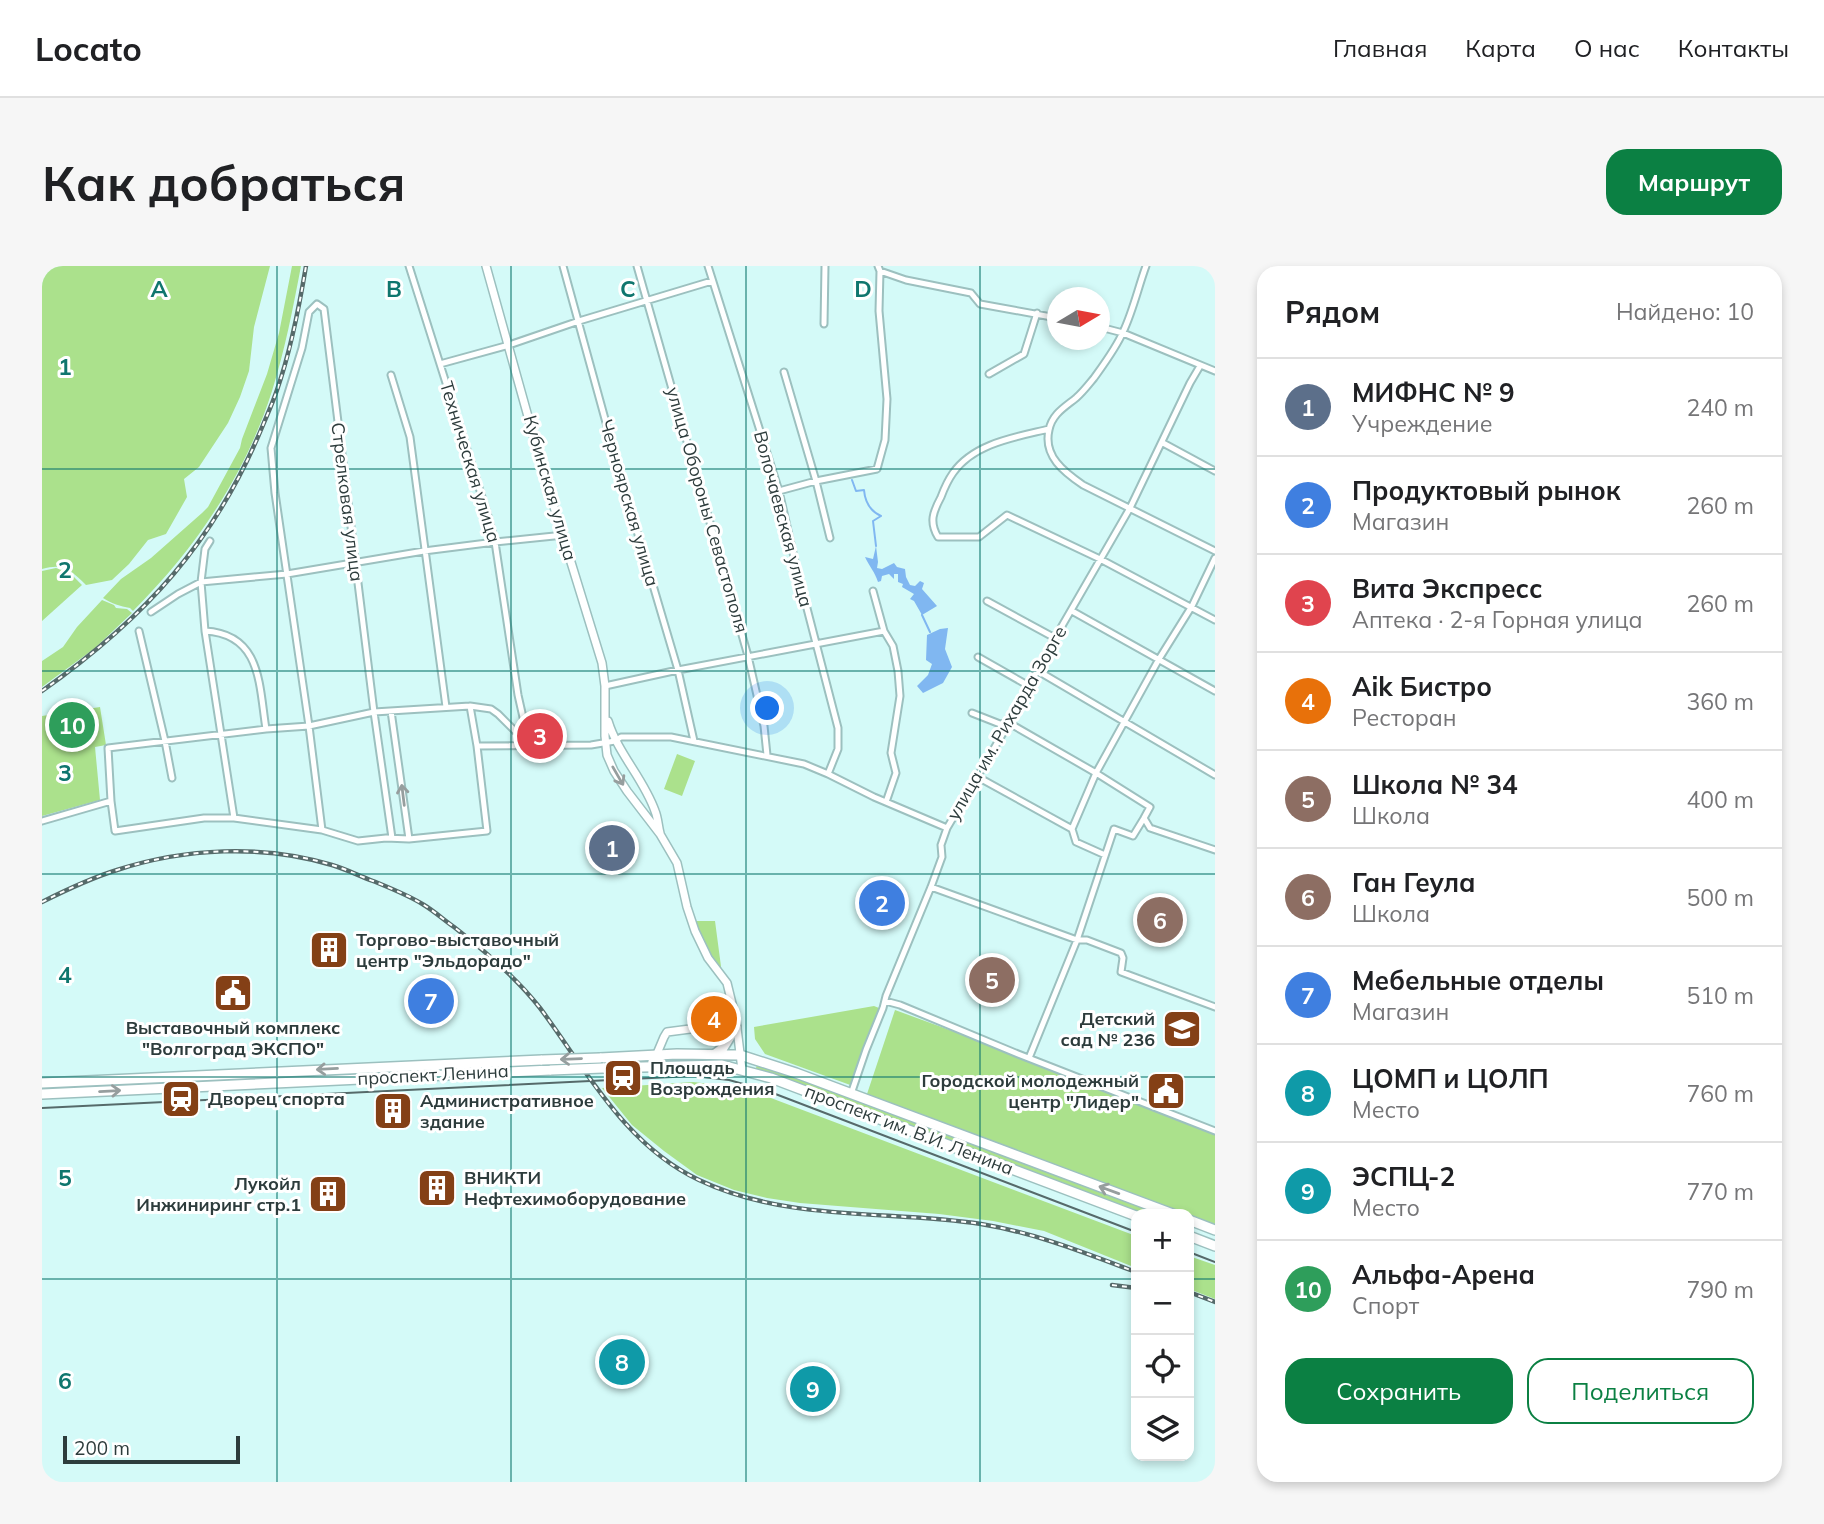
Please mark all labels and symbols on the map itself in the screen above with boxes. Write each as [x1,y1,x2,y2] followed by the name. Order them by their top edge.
[150,274,168,303] text: A
[386,274,402,303] text: B
[620,274,636,303] text: C
[854,274,872,303] text: D
[1047,287,1110,350] north arrow
[58,352,72,381] text: 1
[435,378,506,545] street label: Техническая улица
[661,384,754,635] street label: улица Обороны Севастополя
[519,413,582,563] street label: Кубинская улица
[595,417,664,589] street label: Черноярская улица
[326,421,369,583] street label: Стрелковая улица
[749,428,818,609] street label: Волочаевская улица
[58,555,72,584] text: 2
[941,622,1072,824] street label: улица им. Рихарда Зорге
[750,691,784,725] your location
[49,699,95,751] pin: 10
[517,710,563,762] pin: 3
[58,758,72,787] text: 3
[611,765,625,785] one-way arrow
[396,784,409,807] one-way arrow
[589,822,635,874] pin: 1
[859,877,905,929] pin: 2
[1137,894,1183,946] pin: 6
[356,928,559,972] place label: Торгово-выставочный центр "Эльдорадо"
[308,929,350,971] building icon: Торгово-выставочный центр "Эльдорадо"
[969,954,1015,1006] pin: 5
[58,960,72,989] text: 4
[212,972,254,1014] public building icon: Выставочный комплекс "Волгоград ЭКСПО"
[408,975,454,1027] pin: 7
[691,993,737,1045] pin: 4
[1061,1007,1155,1051] place label: Детский сад № 236
[1161,1008,1203,1050] school or university icon: Детский сад № 236
[126,1016,340,1060] place label: Выставочный комплекс "Волгоград ЭКСПО"
[560,1052,583,1065] one-way arrow
[650,1056,774,1100] place label: Площадь Возрождения
[602,1057,644,1099] station icon: Площадь Возрождения
[357,1059,509,1090] street label: проспект Ленина
[315,1063,338,1076] one-way arrow
[921,1069,1139,1113] place label: Городской молодежный центр "Лидер"
[1145,1070,1187,1112] public building icon: Городской молодежный центр "Лидер"
[160,1078,202,1120] station icon: Дворец спорта
[802,1079,1017,1180] street label: проспект им. В.И. Ленина
[98,1085,121,1098] one-way arrow
[208,1087,345,1110] place label: Дворец спорта
[420,1089,594,1133] place label: Административное здание
[372,1090,414,1132] building icon: Административное здание
[58,1163,72,1192] text: 5
[464,1166,686,1210] place label: ВНИКТИ Нефтехимоборудование
[416,1167,458,1209] building icon: ВНИКТИ Нефтехимоборудование
[136,1172,301,1216] place label: Лукойл Инжиниринг стр.1
[307,1173,349,1215] building icon: Лукойл Инжиниринг стр.1
[1098,1183,1120,1196] one-way arrow
[599,1336,645,1388] pin: 8
[790,1363,836,1415] pin: 9
[58,1366,72,1395] text: 6
[63,1433,240,1465] scale bar

